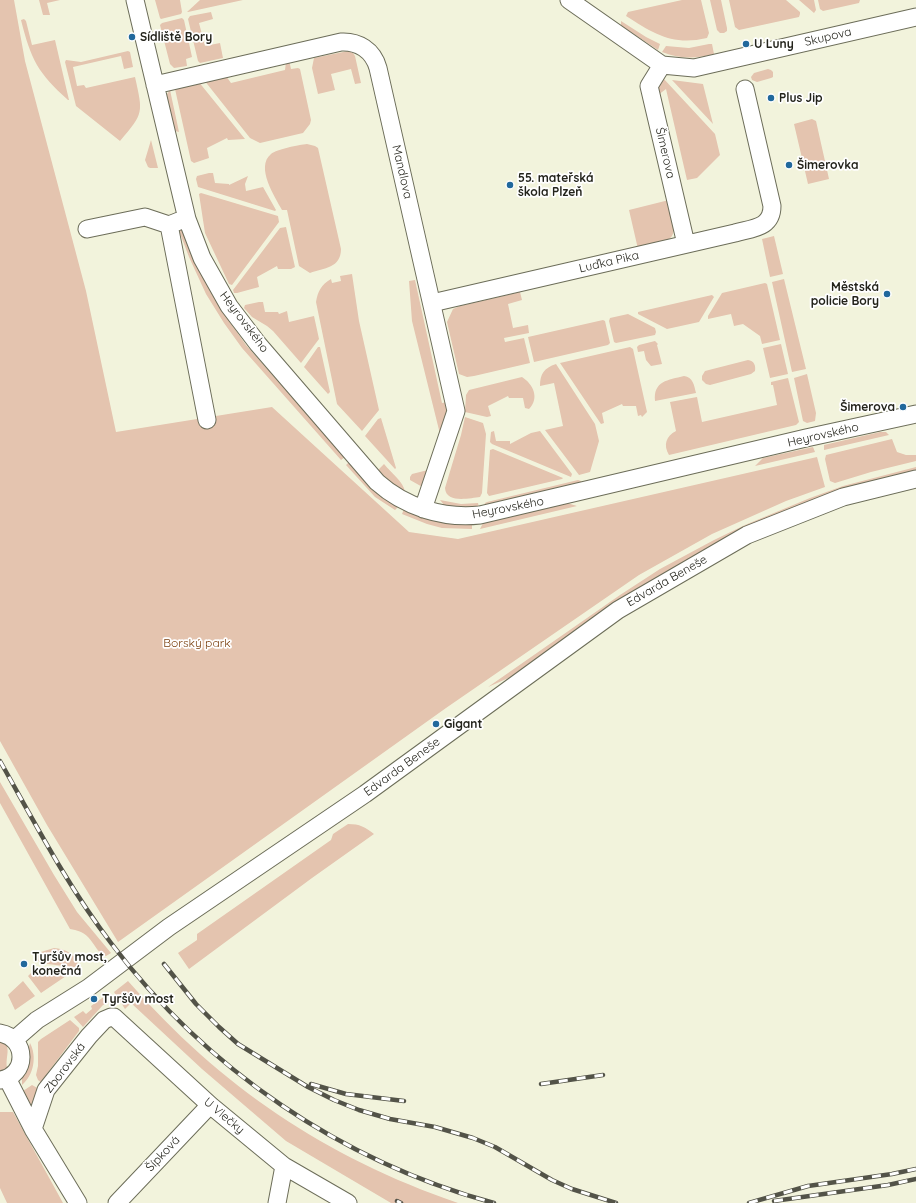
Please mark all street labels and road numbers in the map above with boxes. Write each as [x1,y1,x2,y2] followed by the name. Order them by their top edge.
[803,25,853,49] street label: Skupova
[652,126,678,180] street label: Šimerova
[389,144,415,200] street label: Mandlova
[578,248,640,276] street label: Luďka Pika
[216,289,272,355] street label: Heyrovského
[786,420,860,450] street label: Heyrovského
[471,494,545,522] street label: Heyrovského
[624,552,710,610] street label: Edvarda Beneše
[361,735,443,799] street label: Edvarda Beneše
[41,1040,89,1096] street label: Zborovská
[201,1095,247,1137] street label: U Vlečky
[143,1133,183,1175] street label: Šípková

